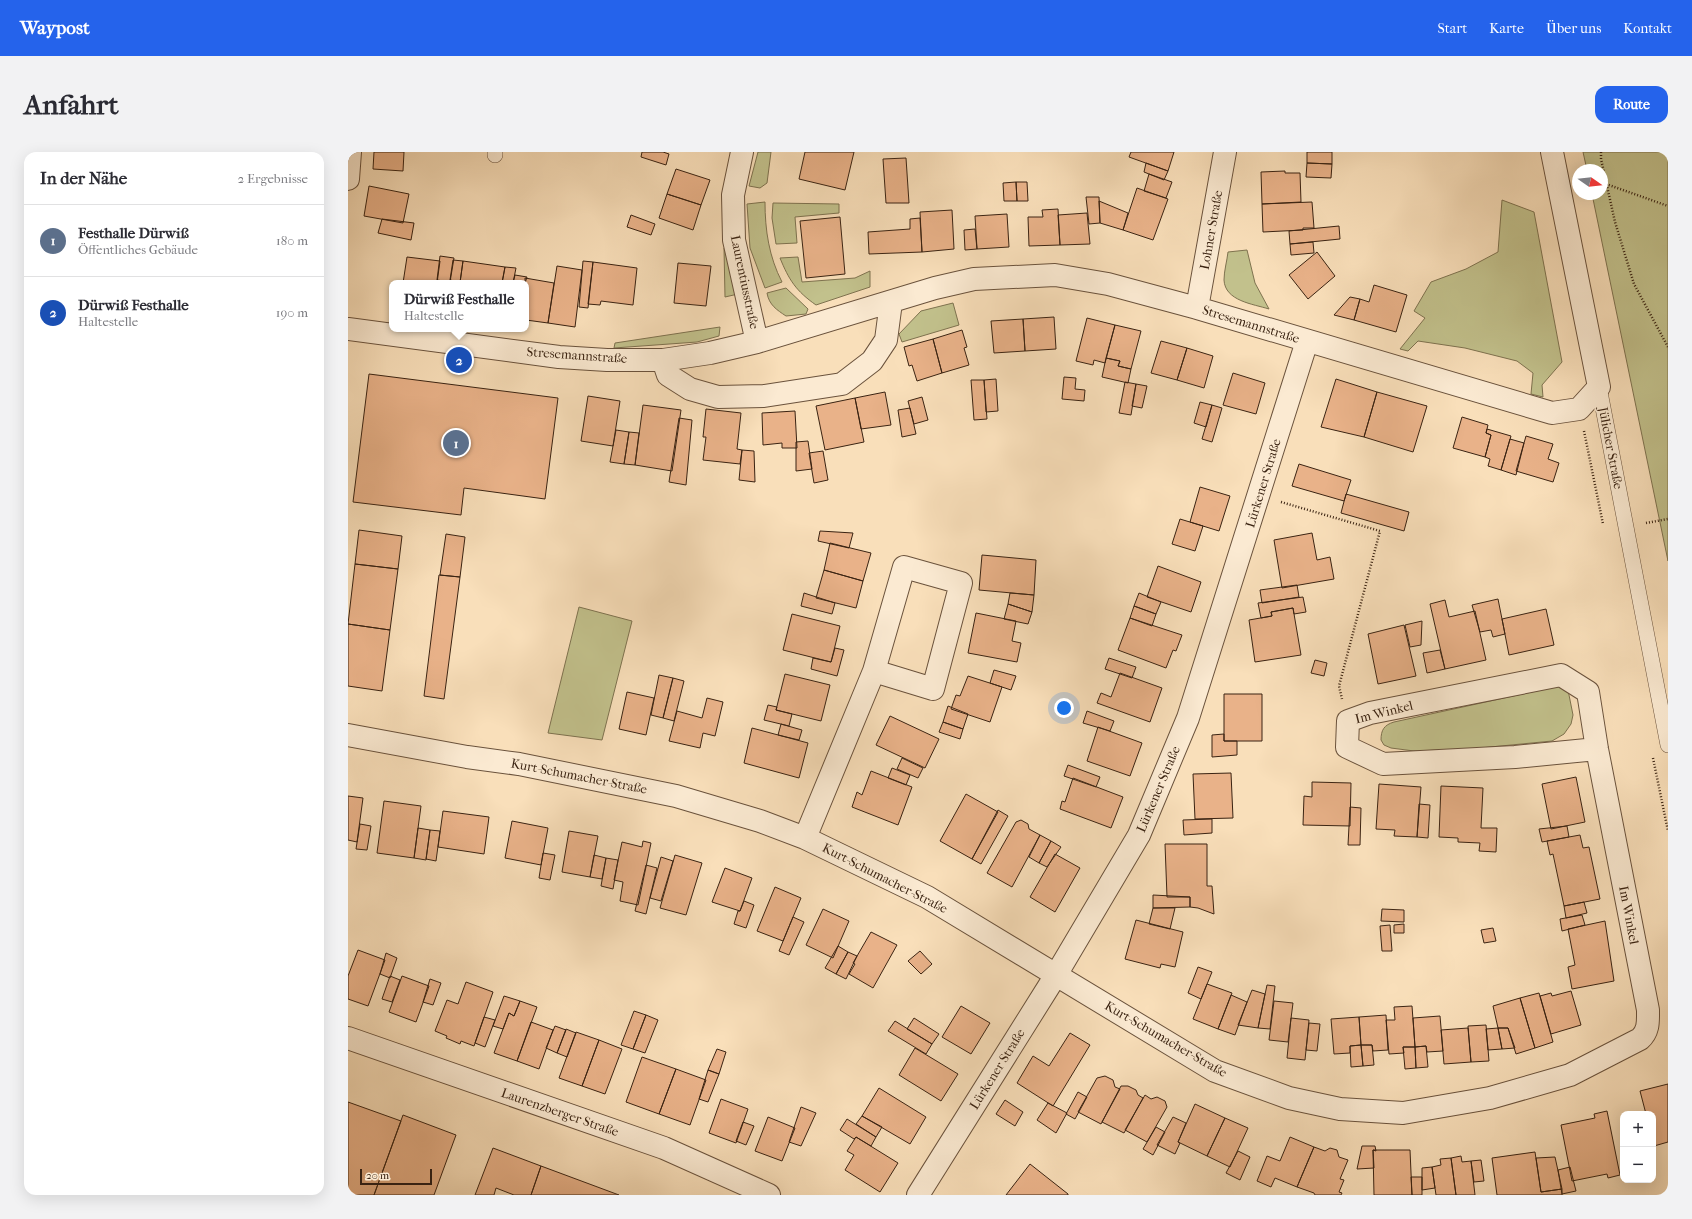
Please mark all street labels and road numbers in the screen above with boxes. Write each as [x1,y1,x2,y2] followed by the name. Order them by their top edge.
[1197,189,1225,271] street label: Lohner Straße
[728,234,762,331] street label: Laurentiusstraße
[1201,302,1302,346] street label: Stresemannstraße
[526,344,628,366] street label: Stresemannstraße
[1595,405,1626,491] street label: Jülicher Straße
[1242,436,1284,529] street label: Lürkener Straße
[1353,697,1415,726] street label: Im Winkel
[1133,743,1183,834] street label: Lürkener Straße
[510,755,649,797] street label: Kurt-Schumacher-Straße
[820,840,951,916] street label: Kurt-Schumacher-Straße
[1616,885,1642,946] street label: Im Winkel
[1102,998,1230,1080] street label: Kurt-Schumacher-Straße
[966,1025,1028,1112] street label: Lürkener Straße
[499,1085,621,1139] street label: Laurenzberger Straße

